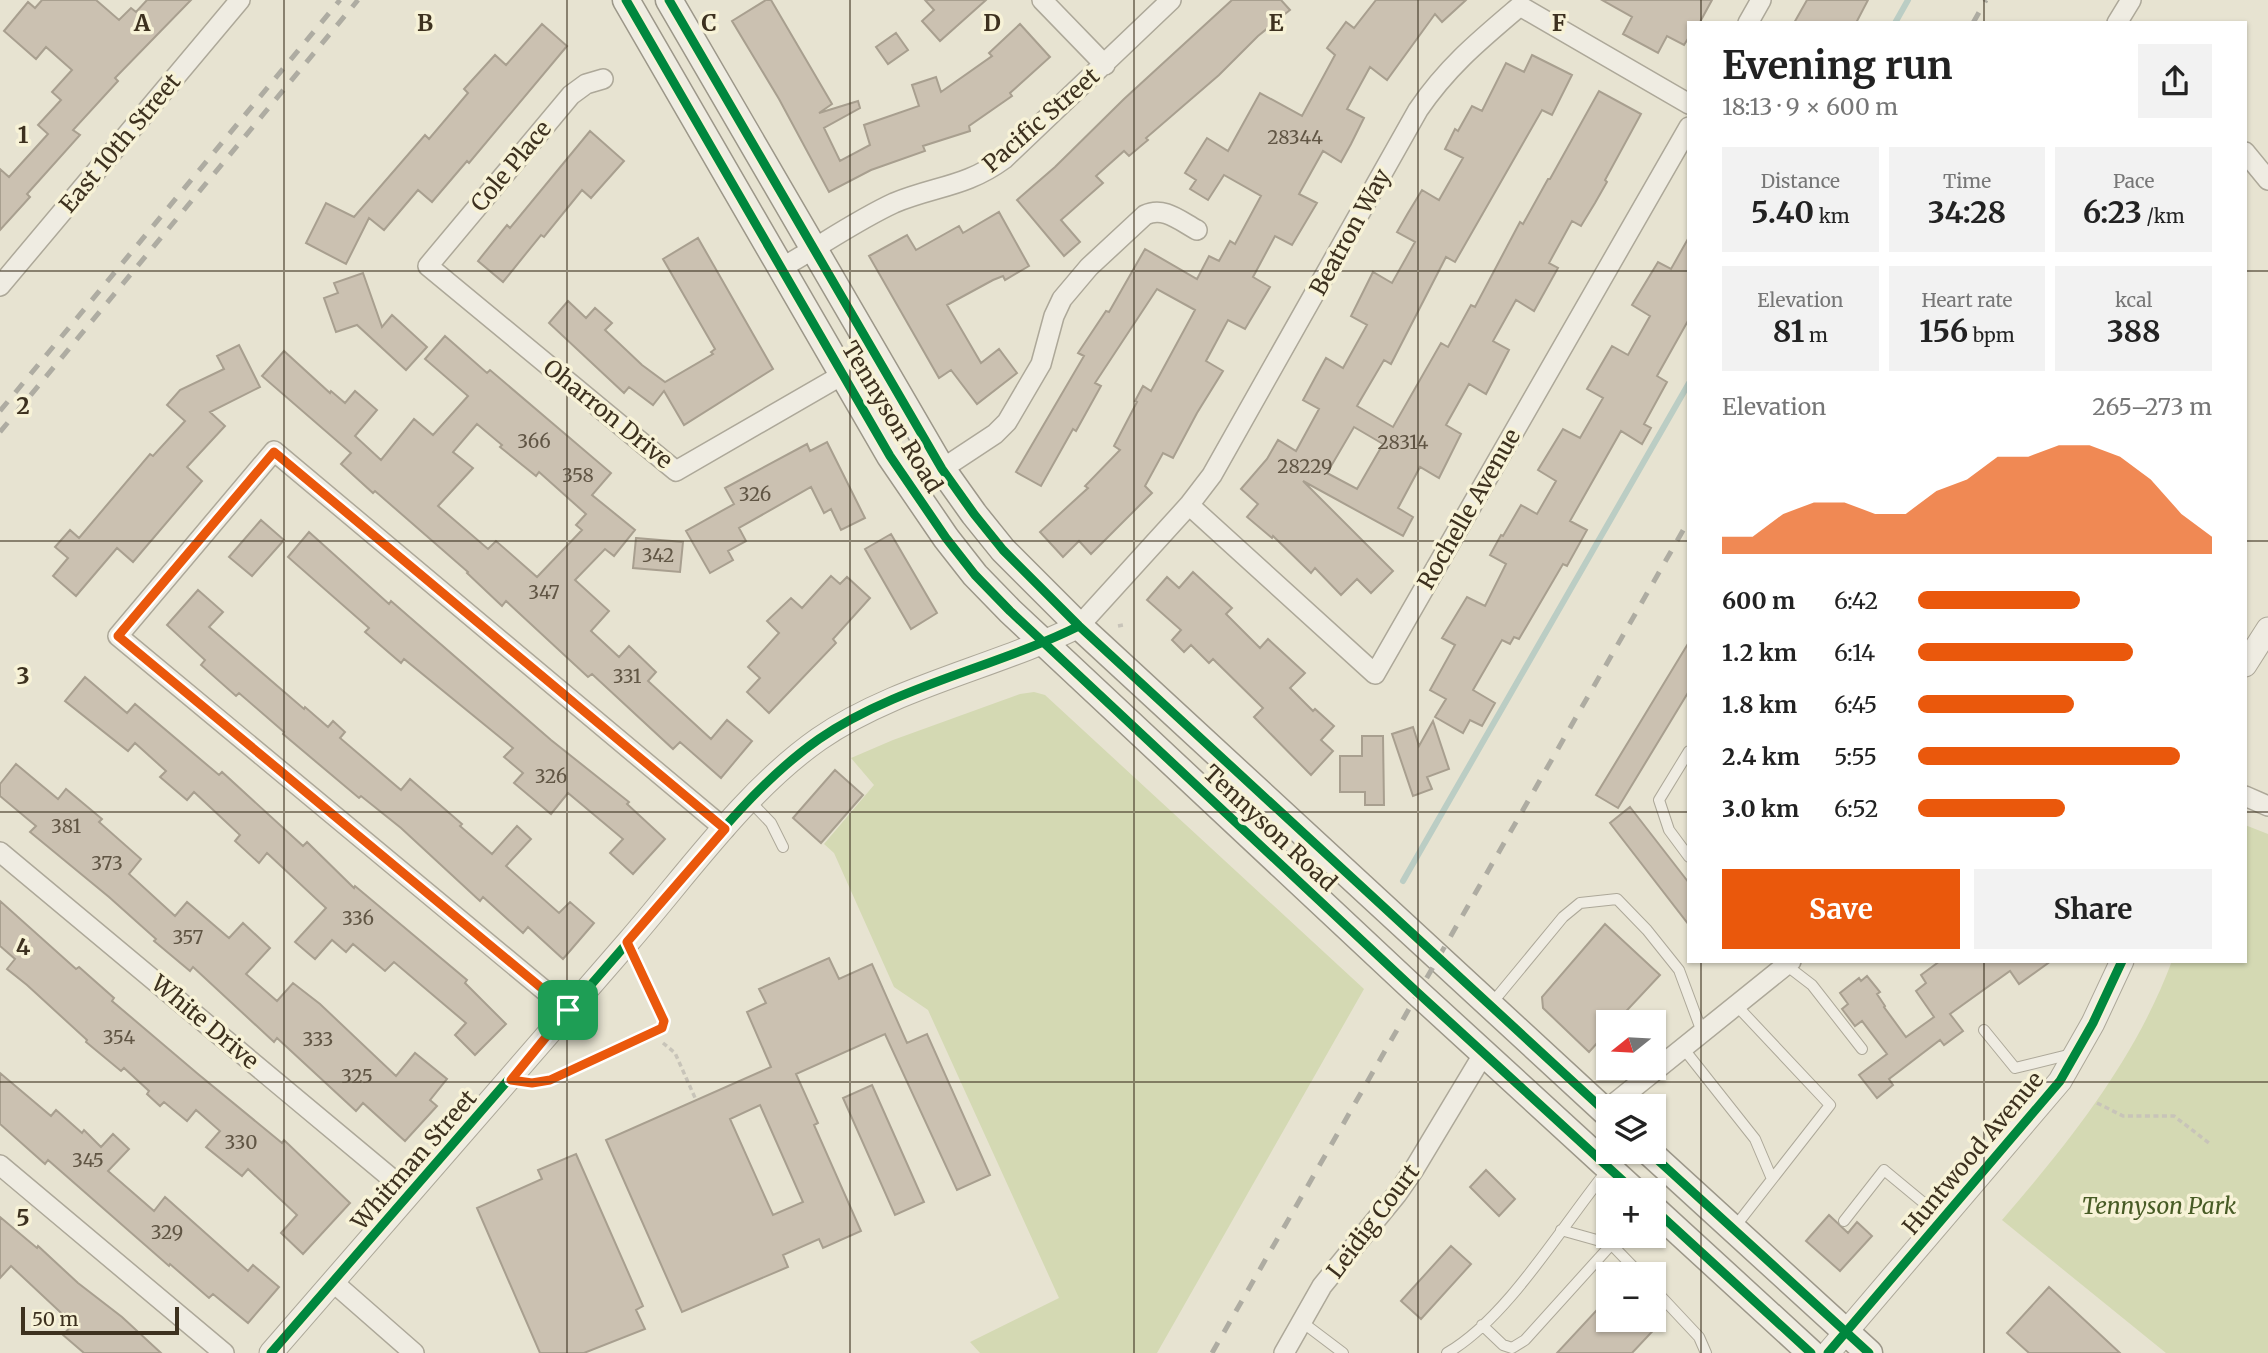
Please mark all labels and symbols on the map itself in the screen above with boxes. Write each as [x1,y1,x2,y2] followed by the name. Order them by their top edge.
[133,8,151,37] text: A
[417,8,433,37] text: B
[701,8,717,37] text: C
[983,8,1001,37] text: D
[1268,8,1284,37] text: E
[1552,8,1566,37] text: F
[976,61,1105,178] street label: Pacific Street
[53,67,186,218] street label: East 10th Street
[464,114,557,217] street label: Cole Place
[18,120,29,149] text: 1
[1267,125,1323,149] house number: 28344
[1303,163,1397,300] street label: Beatron Way
[836,336,949,498] street label: Tennyson Road
[538,353,679,475] street label: Oharron Drive
[16,391,30,420] text: 2
[1411,423,1526,594] street label: Rochelle Avenue
[517,429,551,453] house number: 366
[1378,430,1429,454] house number: 28314
[1277,454,1333,478] house number: 28229
[562,463,594,487] house number: 358
[739,482,771,506] house number: 326
[642,543,674,567] house number: 342
[528,580,560,604] house number: 347
[16,661,30,690] text: 3
[613,664,642,688] house number: 331
[1198,759,1343,897] street label: Tennyson Road
[535,764,567,788] house number: 326
[51,814,81,838] house number: 381
[91,851,123,875] house number: 373
[342,906,374,930] house number: 336
[173,925,204,949] house number: 357
[16,932,31,961] text: 4
[145,968,265,1075] street label: White Drive
[538,980,598,1040] pin
[1596,1010,1666,1080] north arrow
[103,1025,135,1049] house number: 354
[303,1027,333,1051] house number: 333
[341,1064,373,1088] house number: 325
[1896,1065,2049,1240] street label: Huntwood Avenue
[344,1084,482,1237] street label: Whitman Street
[225,1130,257,1154] house number: 330
[72,1148,104,1172] house number: 345
[1320,1158,1425,1284] street label: Leidig Court
[2082,1191,2237,1220] park label: Tennyson Park
[16,1203,30,1232] text: 5
[151,1220,183,1244] house number: 329
[21,1304,178,1336] scale bar

